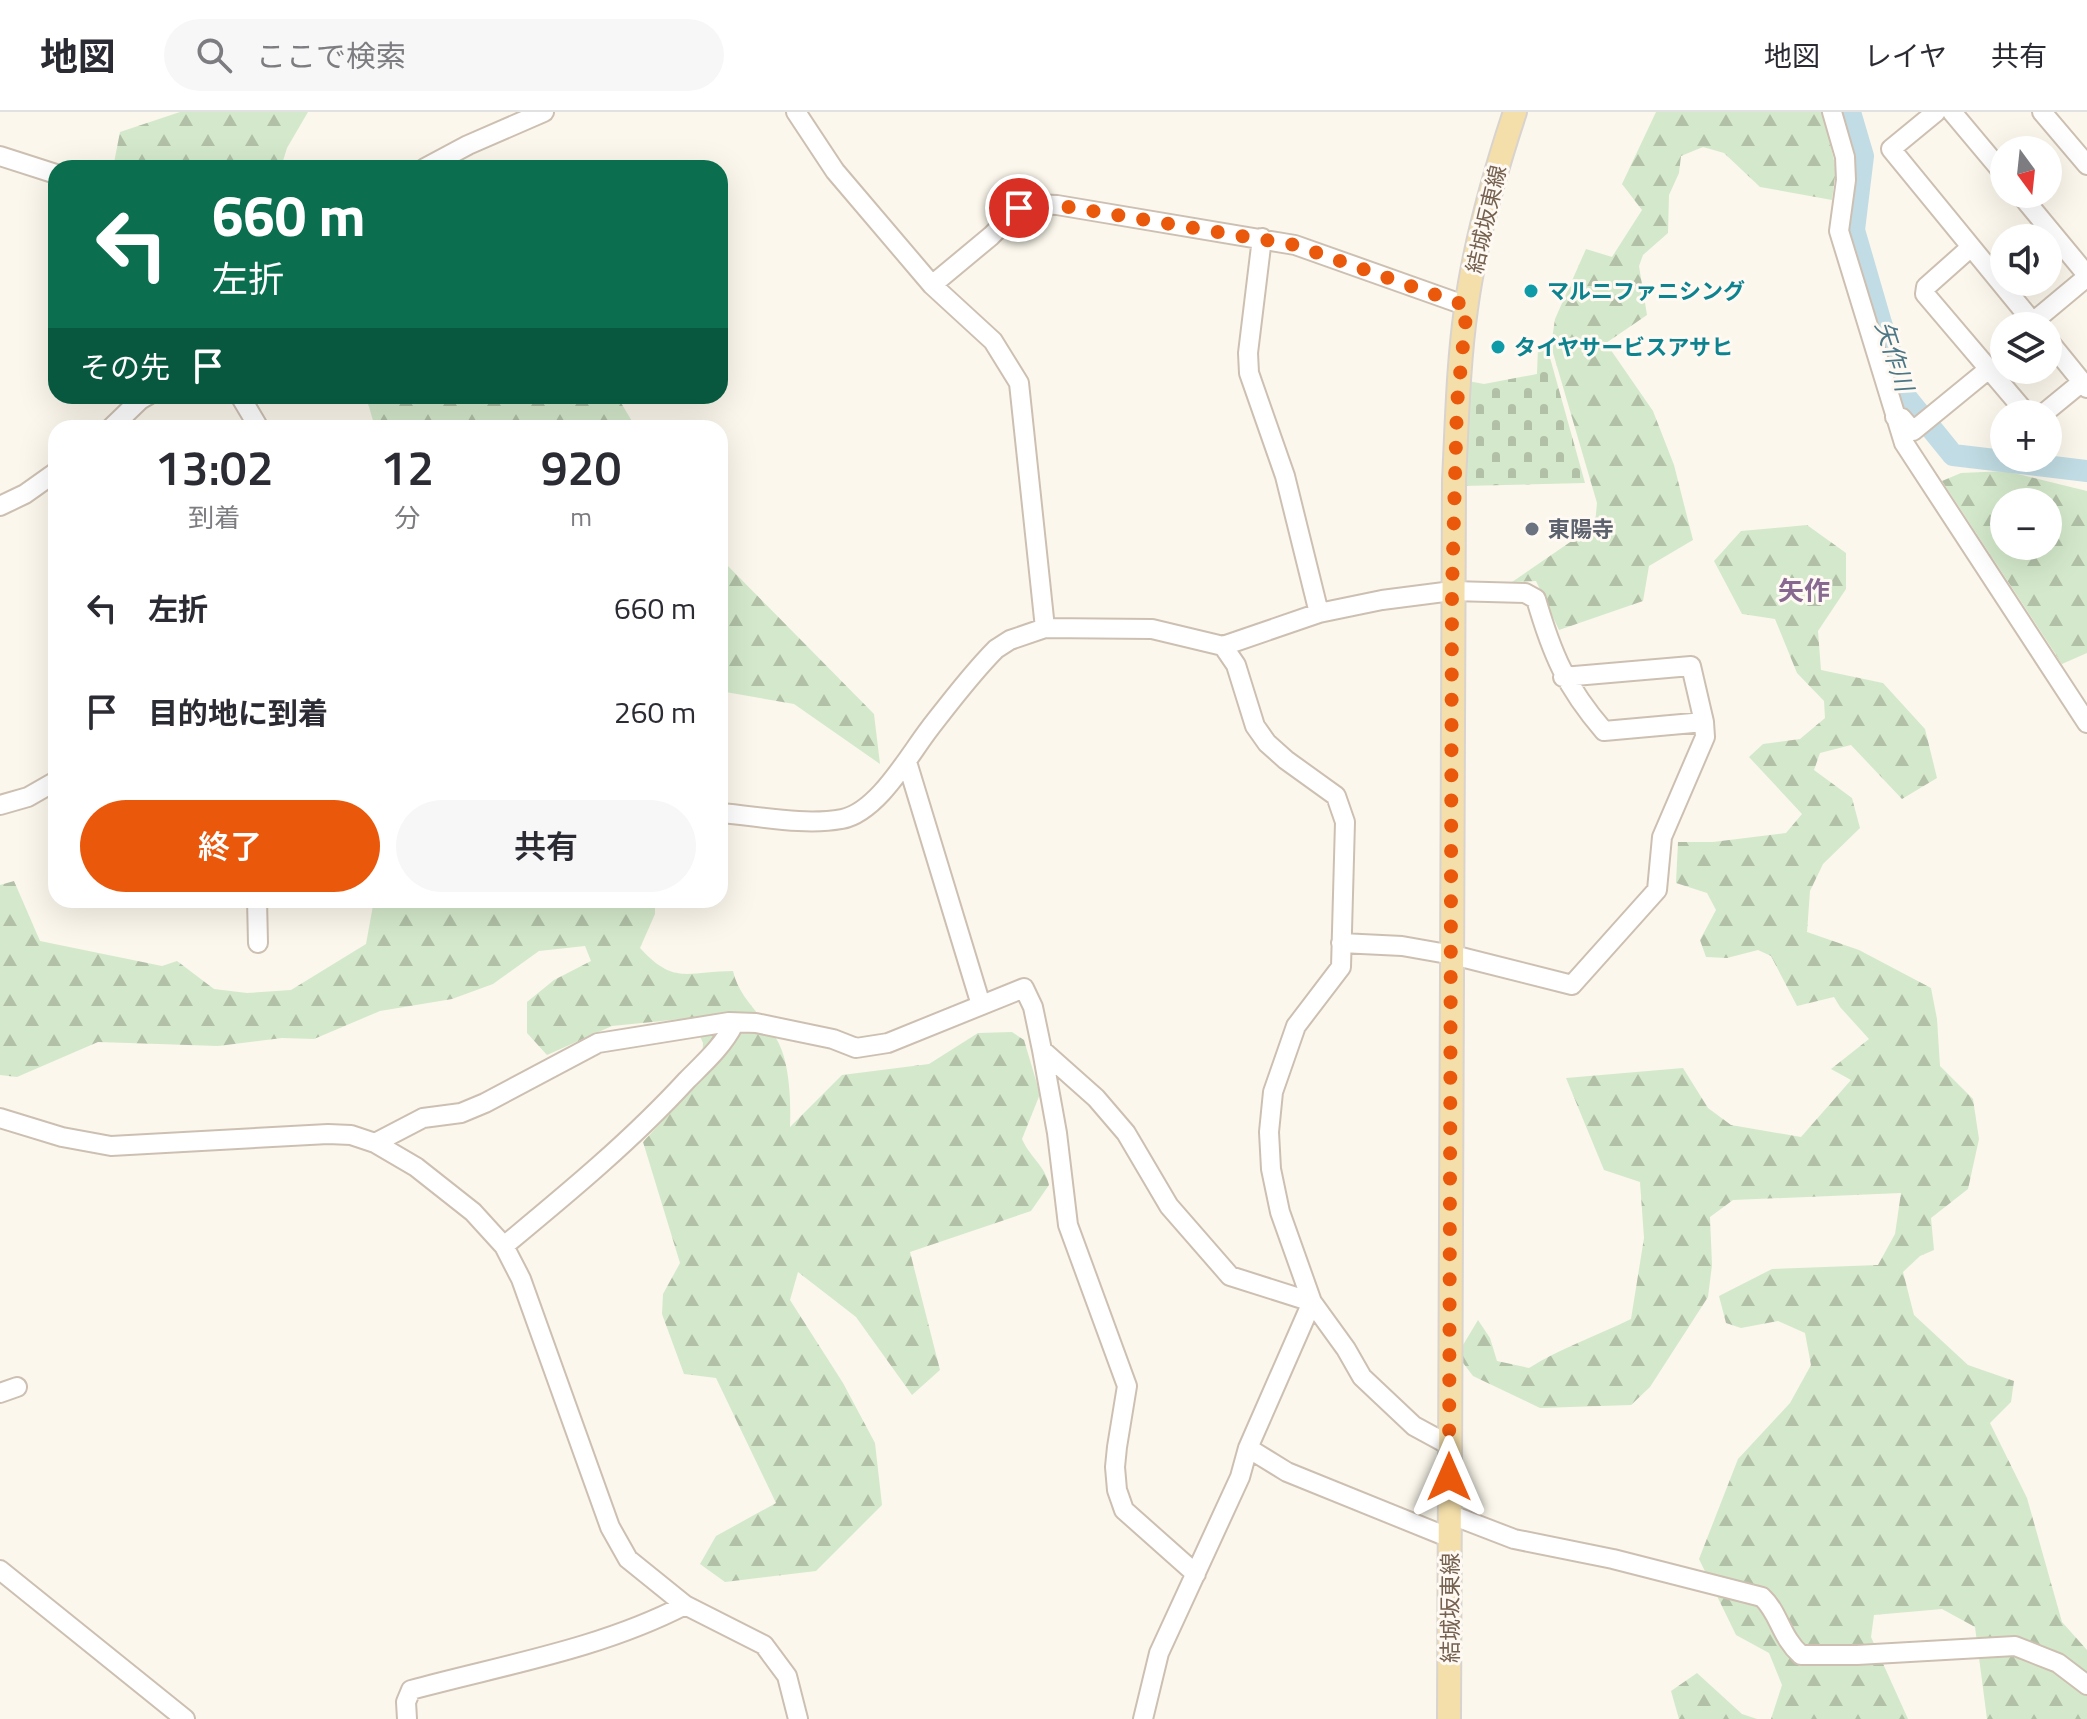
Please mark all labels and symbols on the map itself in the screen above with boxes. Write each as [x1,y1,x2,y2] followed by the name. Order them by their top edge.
[1990,136,2062,208] north arrow
[1457,162,1515,276] street label: 結城坂東線
[985,174,1053,242] pin
[1547,274,1745,308] place label: マルニファニシング
[1522,282,1540,300] marker: マルニファニシング
[1867,316,1924,398] water label: 矢作川
[1514,330,1733,364] place label: タイヤサービスアサヒ
[1489,338,1507,356] marker: タイヤサービスアサヒ
[1548,512,1614,546] place label: 東陽寺
[1523,520,1541,538] marker: 東陽寺
[1778,571,1830,610] district label: 矢作
[1407,1435,1491,1519] position arrow
[1433,1553,1467,1663] street label: 結城坂東線

